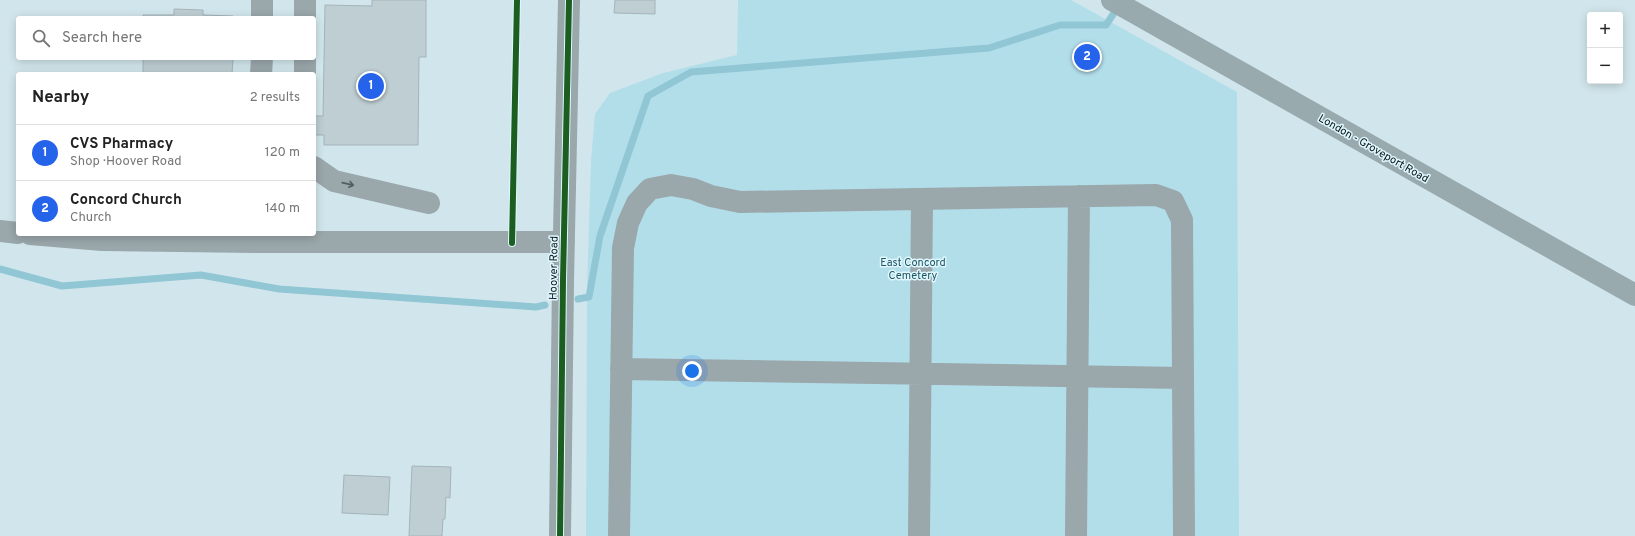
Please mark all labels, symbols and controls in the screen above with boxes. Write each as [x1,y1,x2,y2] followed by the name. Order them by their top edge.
[1587,12,1623,84] map controls
[1587,12,1623,48] button: +
[16,16,316,60] search box
[30,27,52,49] icon: search
[62,29,142,48] text: Search here
[1074,42,1100,72] pin: 2
[1587,48,1623,84] button: −
[358,71,384,101] pin: 1
[32,87,89,109] text: Nearby
[250,90,300,106] text: 2 results
[1316,112,1431,186] street label: London - Groveport Road
[70,135,173,154] text: CVS Pharmacy
[42,145,48,161] text: 1
[265,145,300,161] text: 120 m
[70,154,182,170] text: Shop · Hoover Road
[341,181,354,189] one-way arrow
[70,191,182,210] text: Concord Church
[41,201,49,217] text: 2
[265,201,300,217] text: 140 m
[70,210,112,226] text: Church
[546,236,562,300] street label: Hoover Road
[880,256,946,283] park label: East Concord Cemetery
[682,361,702,381] your location

